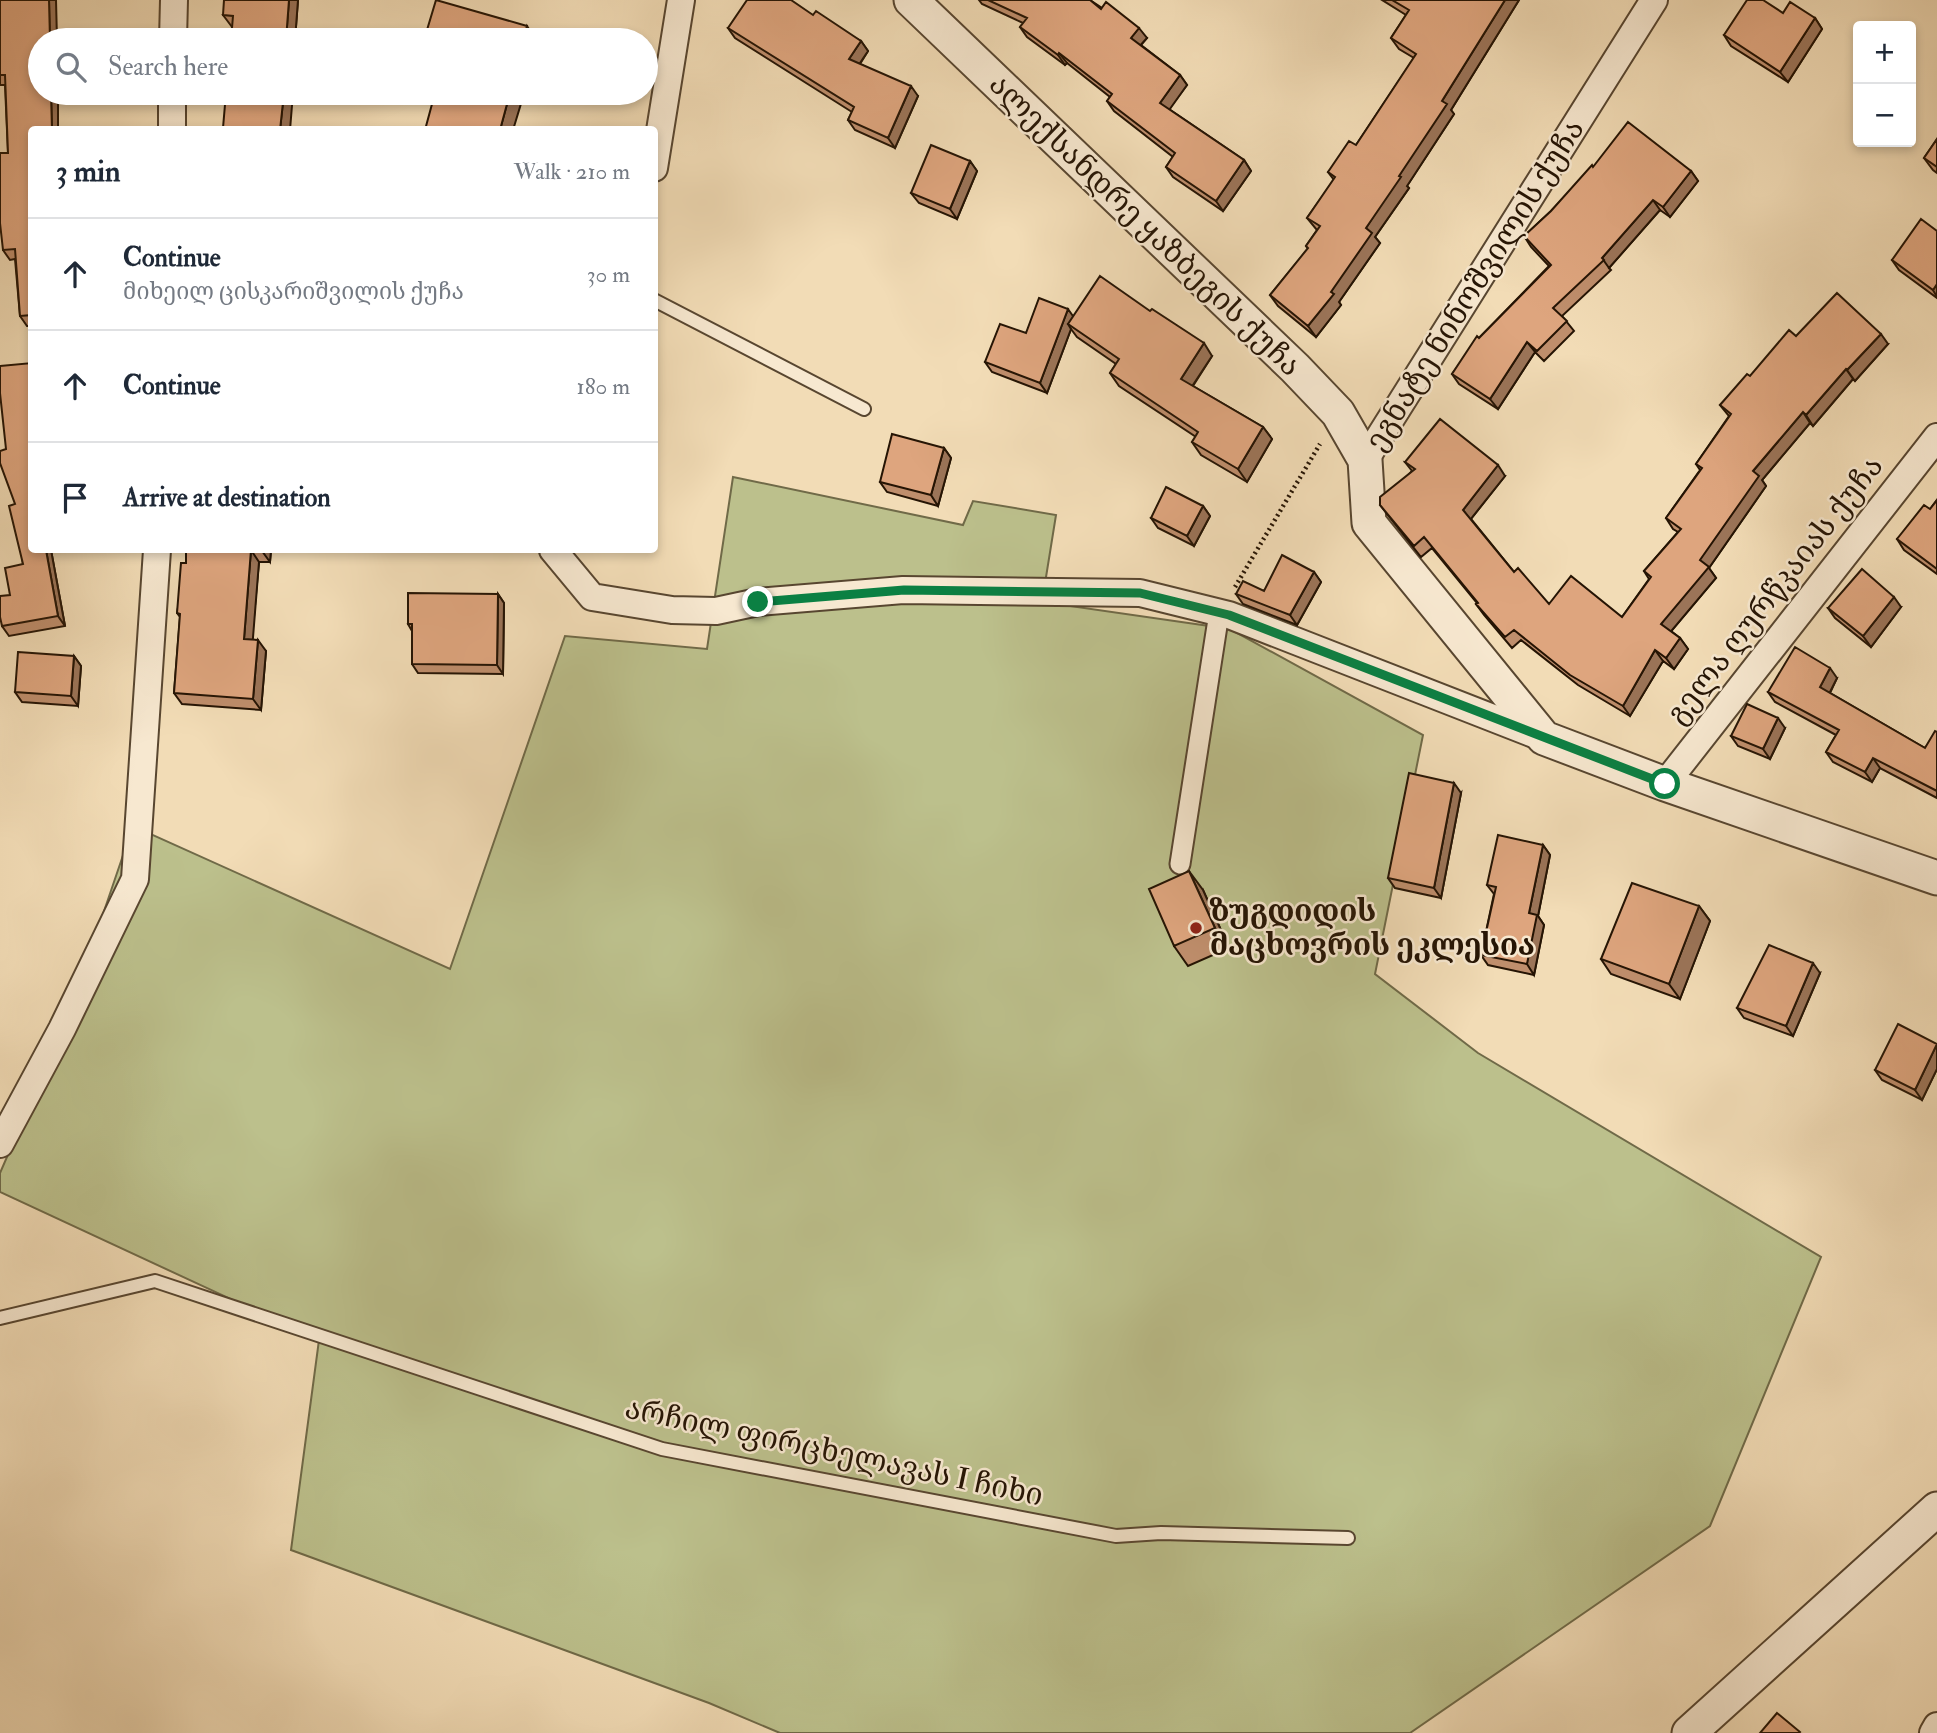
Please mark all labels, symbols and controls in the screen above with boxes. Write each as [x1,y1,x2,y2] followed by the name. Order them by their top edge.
[1853,21,1916,147] map controls
[1853,21,1916,84] button: +
[28,28,658,105] search box
[52,48,90,86] icon: search
[108,51,228,83] text: Search here
[981,66,1309,384] street label: ალექსანდრე ყაზბეგის ქუჩა
[1853,84,1916,147] button: −
[1358,112,1592,458] street label: ეგნატე ნინოშვილის ქუჩა
[56,153,121,190] text: 3 min
[514,157,630,186] text: Walk · 210 m
[123,242,221,274] text: Continue
[56,255,94,293] icon: ahead
[587,260,630,289] text: 30 m
[123,277,464,306] text: მიხეილ ცისკარიშვილის ქუჩა
[56,367,94,405] icon: ahead
[123,370,221,402] text: Continue
[577,372,630,401] text: 180 m
[1659,449,1891,731] street label: გელა ღურწკაიას ქუჩა
[56,479,94,517] icon: arrive
[123,482,331,514] text: Arrive at destination
[742,586,773,617] route end
[1649,768,1680,799] route start
[1209,893,1535,964] place label: ზუგდიდის მაცხოვრის ეკლესია
[1188,920,1204,936] marker: ზუგდიდის მაცხოვრის ეკლესია
[622,1390,1046,1514] street label: არჩილ ფირცხელავას I ჩიხი

